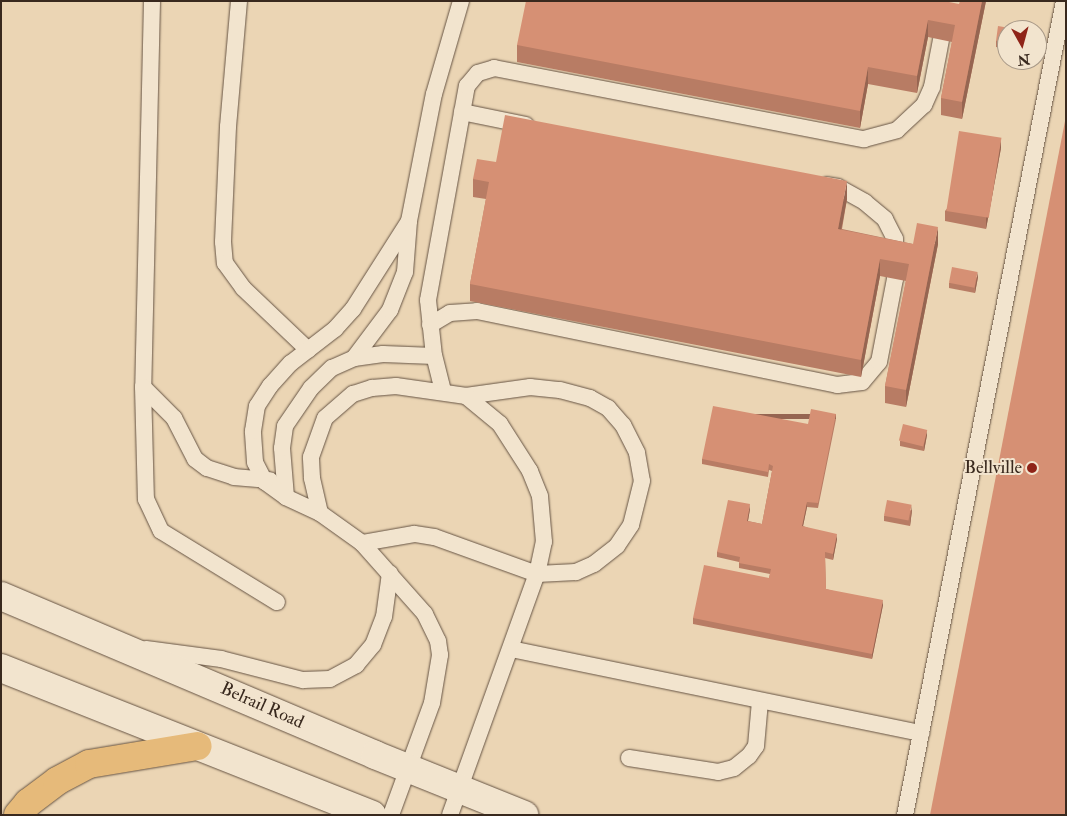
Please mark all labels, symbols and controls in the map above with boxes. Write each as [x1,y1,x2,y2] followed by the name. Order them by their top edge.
[997,20,1047,70] north arrow
[1017,50,1031,69] text: N
[964,457,1022,479] place label: Bellville
[1026,462,1038,474] marker: Bellville
[217,678,307,734] street label: Belrail Road

